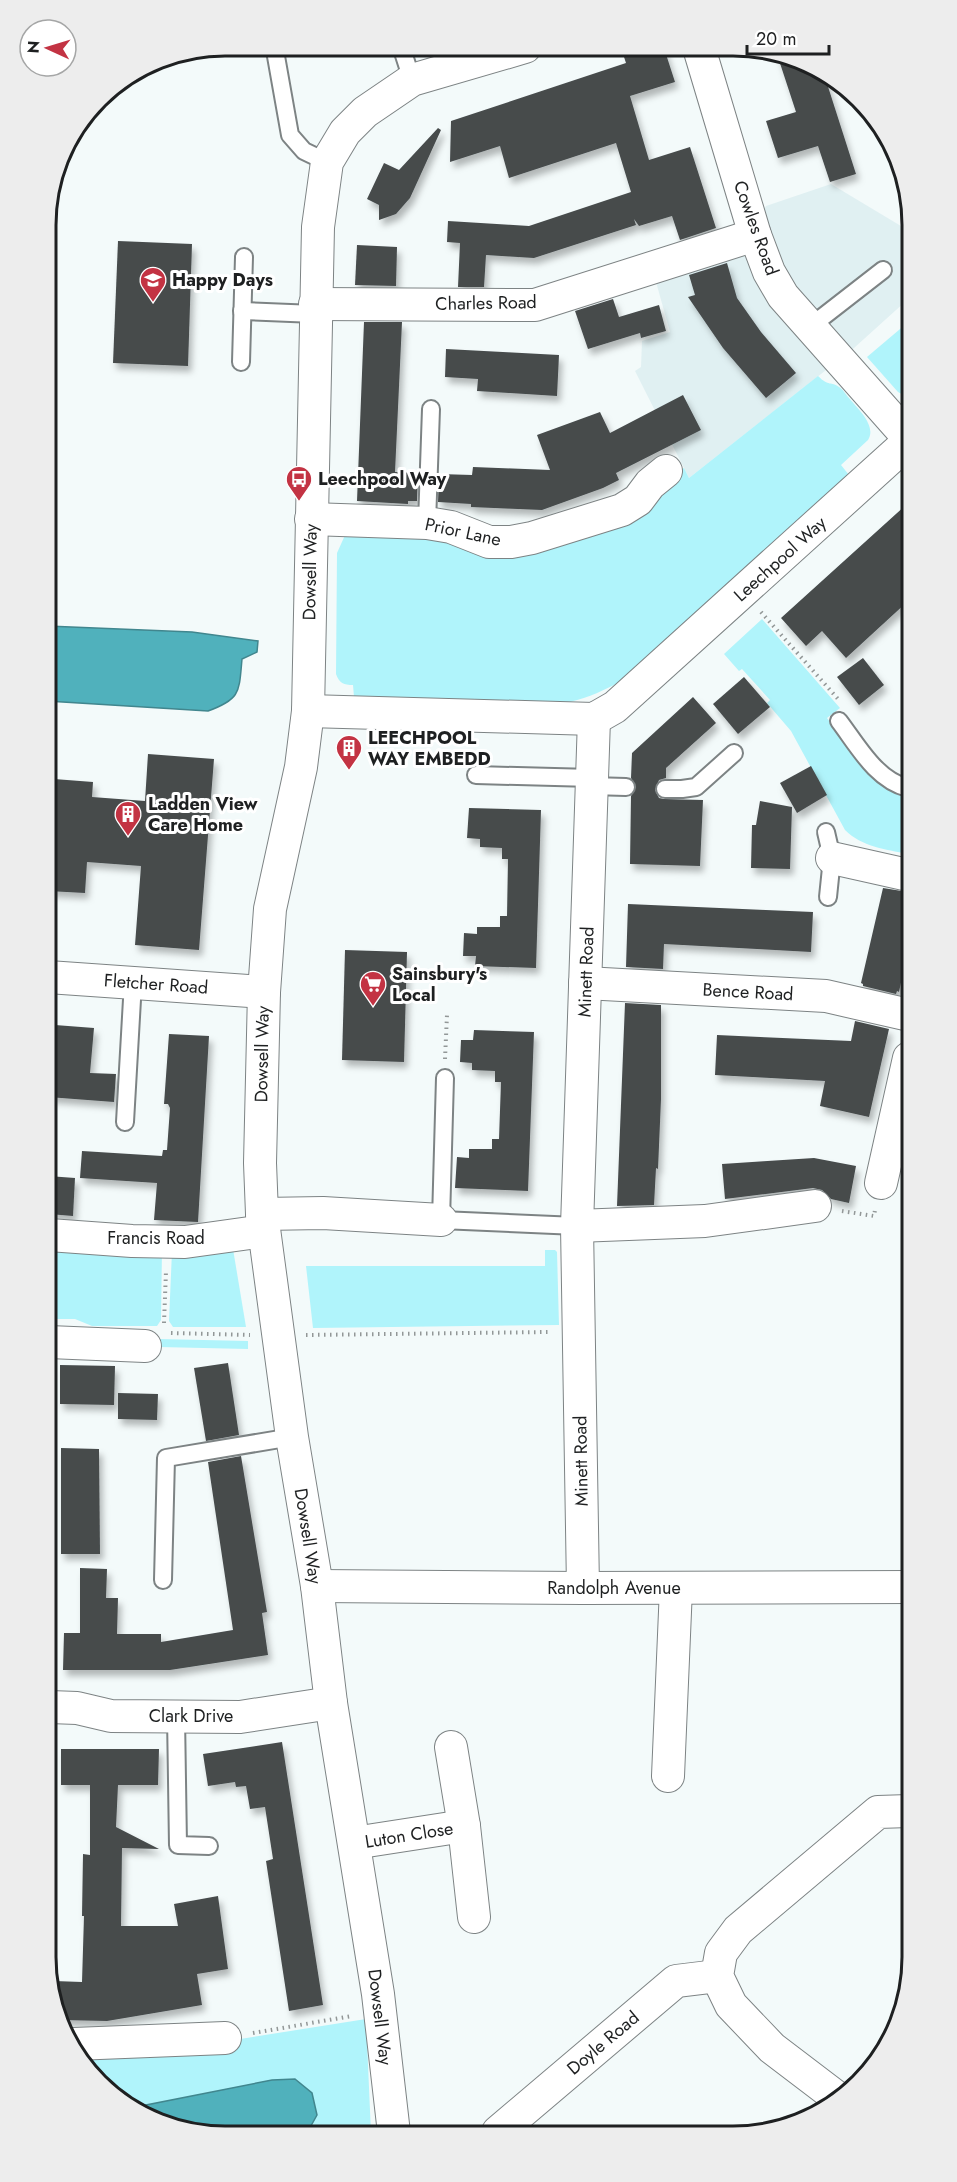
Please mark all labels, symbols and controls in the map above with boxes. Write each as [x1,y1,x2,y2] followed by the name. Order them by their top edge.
[18,18,78,78] north arrow
[747,18,830,56] scale bar
[756,26,796,52] text: 20 m
[22,40,45,54] text: N
[727,177,785,279] street label: Cowles Road
[138,265,168,303] school or university icon: Happy Days
[172,267,273,293] place label: Happy Days
[435,289,537,317] street label: Charles Road
[284,464,314,502] bus stop icon: Leechpool Way
[318,466,447,492] place label: Leechpool Way
[728,510,832,608] street label: Leechpool Way
[423,511,503,553] street label: Prior Lane
[296,523,324,621] street label: Dowsell Way
[368,725,491,772] place label: LEECHPOOL WAY EMBEDD
[334,733,364,771] building icon: LEECHPOOL WAY EMBEDD
[148,791,258,838] place label: Ladden View Care Home
[113,799,143,837] building icon: Ladden View Care Home
[571,926,601,1018] street label: Minett Road
[392,961,487,1008] place label: Sainsbury's Local
[103,967,209,1001] street label: Fletcher Road
[358,969,388,1007] supermarket icon: Sainsbury's Local
[702,977,794,1007] street label: Bence Road
[248,1005,276,1103] street label: Dowsell Way
[107,1225,205,1251] street label: Francis Road
[567,1415,595,1507] street label: Minett Road
[288,1486,328,1586] street label: Dowsell Way
[547,1575,681,1601] street label: Randolph Avenue
[149,1703,233,1729] street label: Clark Drive
[363,1815,455,1855] street label: Luton Close
[361,1967,399,2067] street label: Dowsell Way
[561,2005,645,2081] street label: Doyle Road

